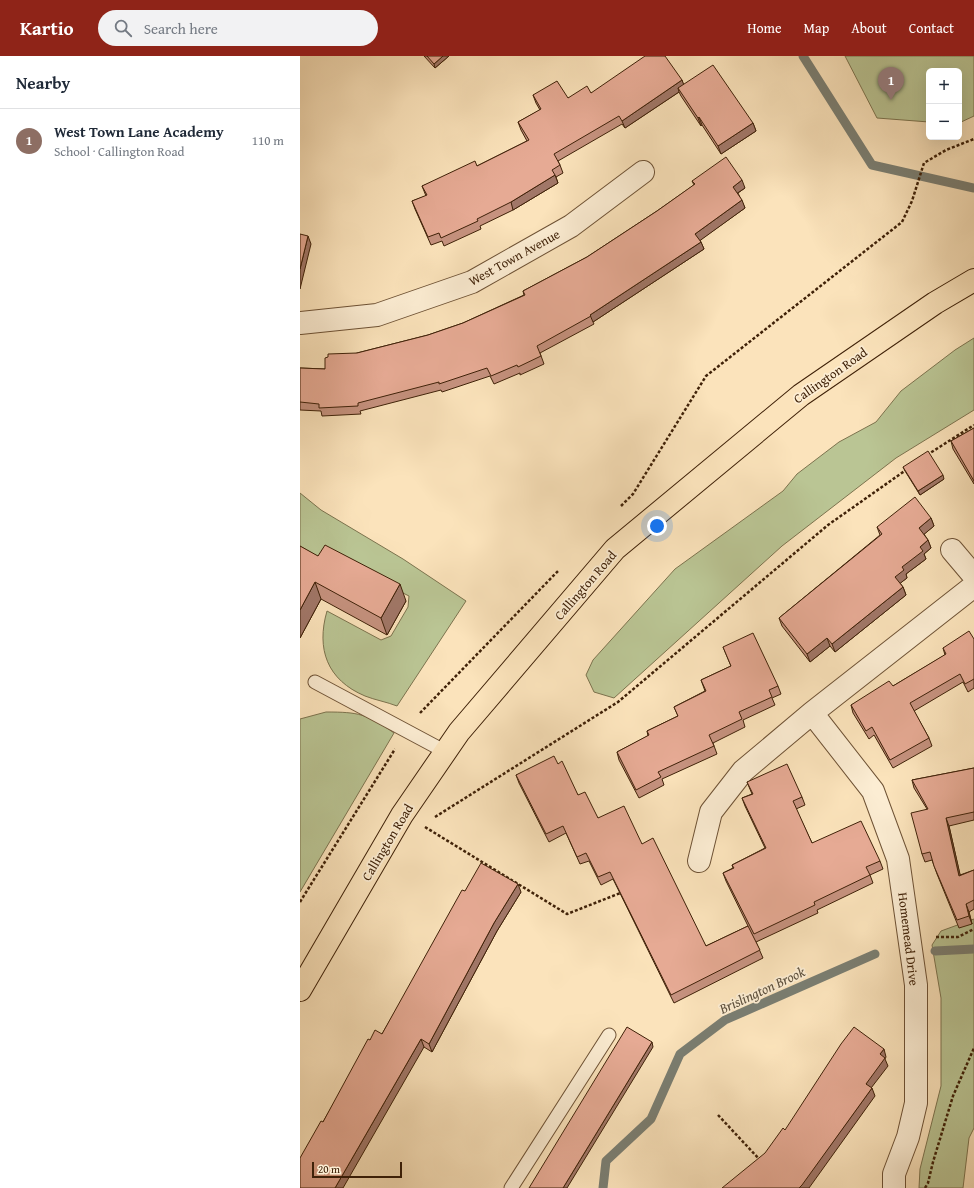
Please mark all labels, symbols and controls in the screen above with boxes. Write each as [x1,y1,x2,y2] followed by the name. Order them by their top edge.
[98,10,378,46] search box
[20,14,74,42] text: Kartio
[112,17,134,39] icon: search
[144,18,218,39] text: Search here
[747,18,782,38] text: Home
[804,18,829,38] text: Map
[851,18,887,38] text: About
[909,18,954,38] text: Contact
[878,67,904,100] pin: 1
[926,68,962,140] map controls
[926,68,962,104] button: +
[16,70,70,95] text: Nearby
[926,104,962,140] button: −
[54,121,224,142] text: West Town Lane Academy
[26,131,32,150] text: 1
[252,131,284,150] text: 110 m
[54,142,185,161] text: School · Callington Road
[465,224,563,290] street label: West Town Avenue
[789,343,871,408] street label: Callington Road
[647,516,667,536] your location
[550,546,621,624] street label: Callington Road
[357,800,418,884] street label: Callington Road
[893,891,924,987] street label: Homemead Drive
[715,961,809,1019] water label: Brislington Brook
[312,1160,402,1179] scale bar
[318,1161,340,1177] text: 20 m

